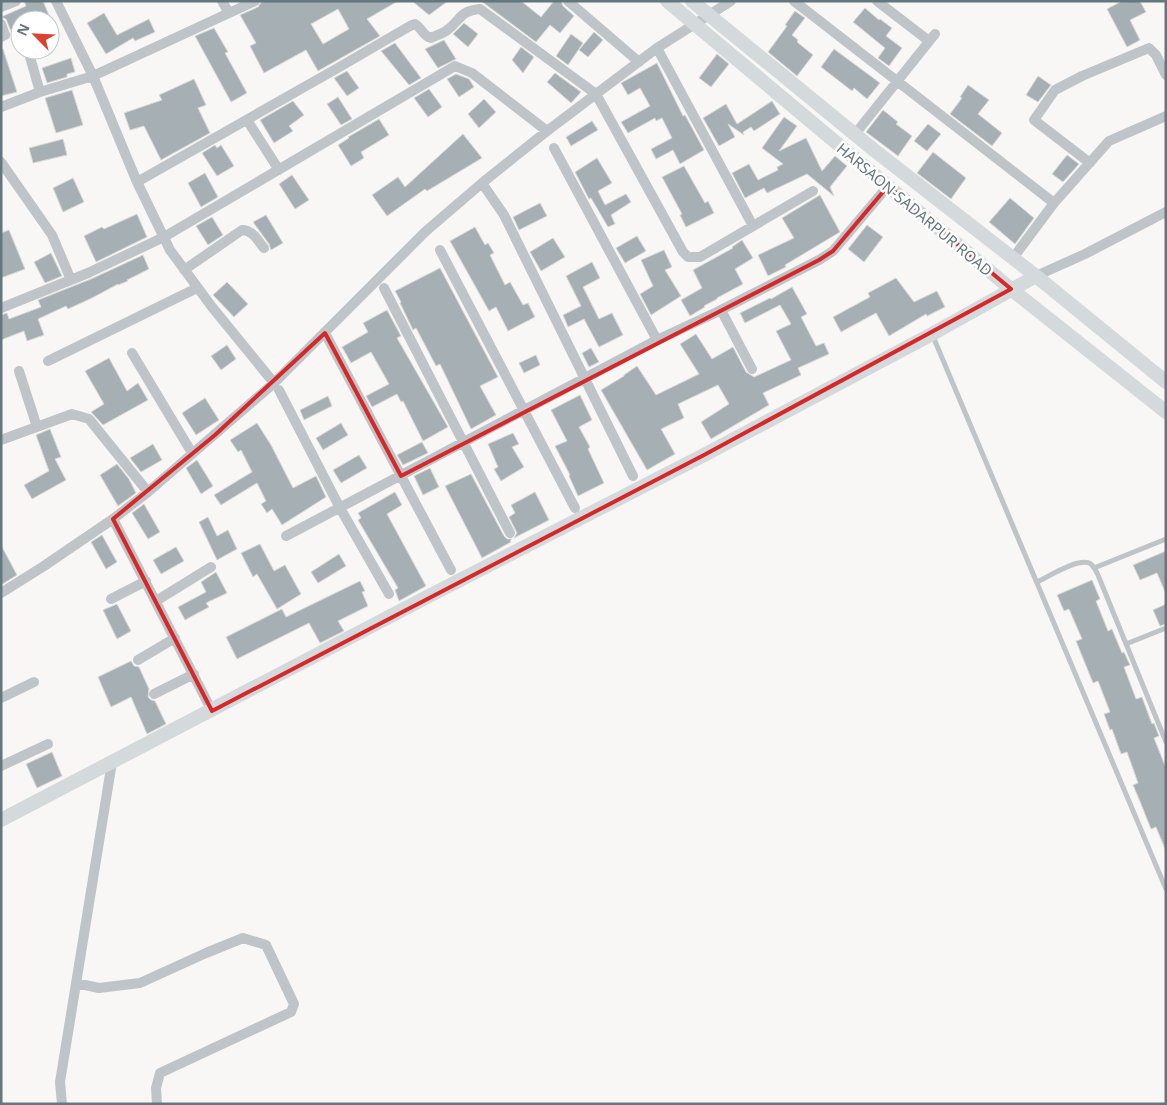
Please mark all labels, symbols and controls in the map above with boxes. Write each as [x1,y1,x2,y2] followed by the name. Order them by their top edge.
[10,10,60,60] north arrow
[12,20,34,39] text: N
[833,138,997,280] street label: HARSAON-SADARPUR ROAD

